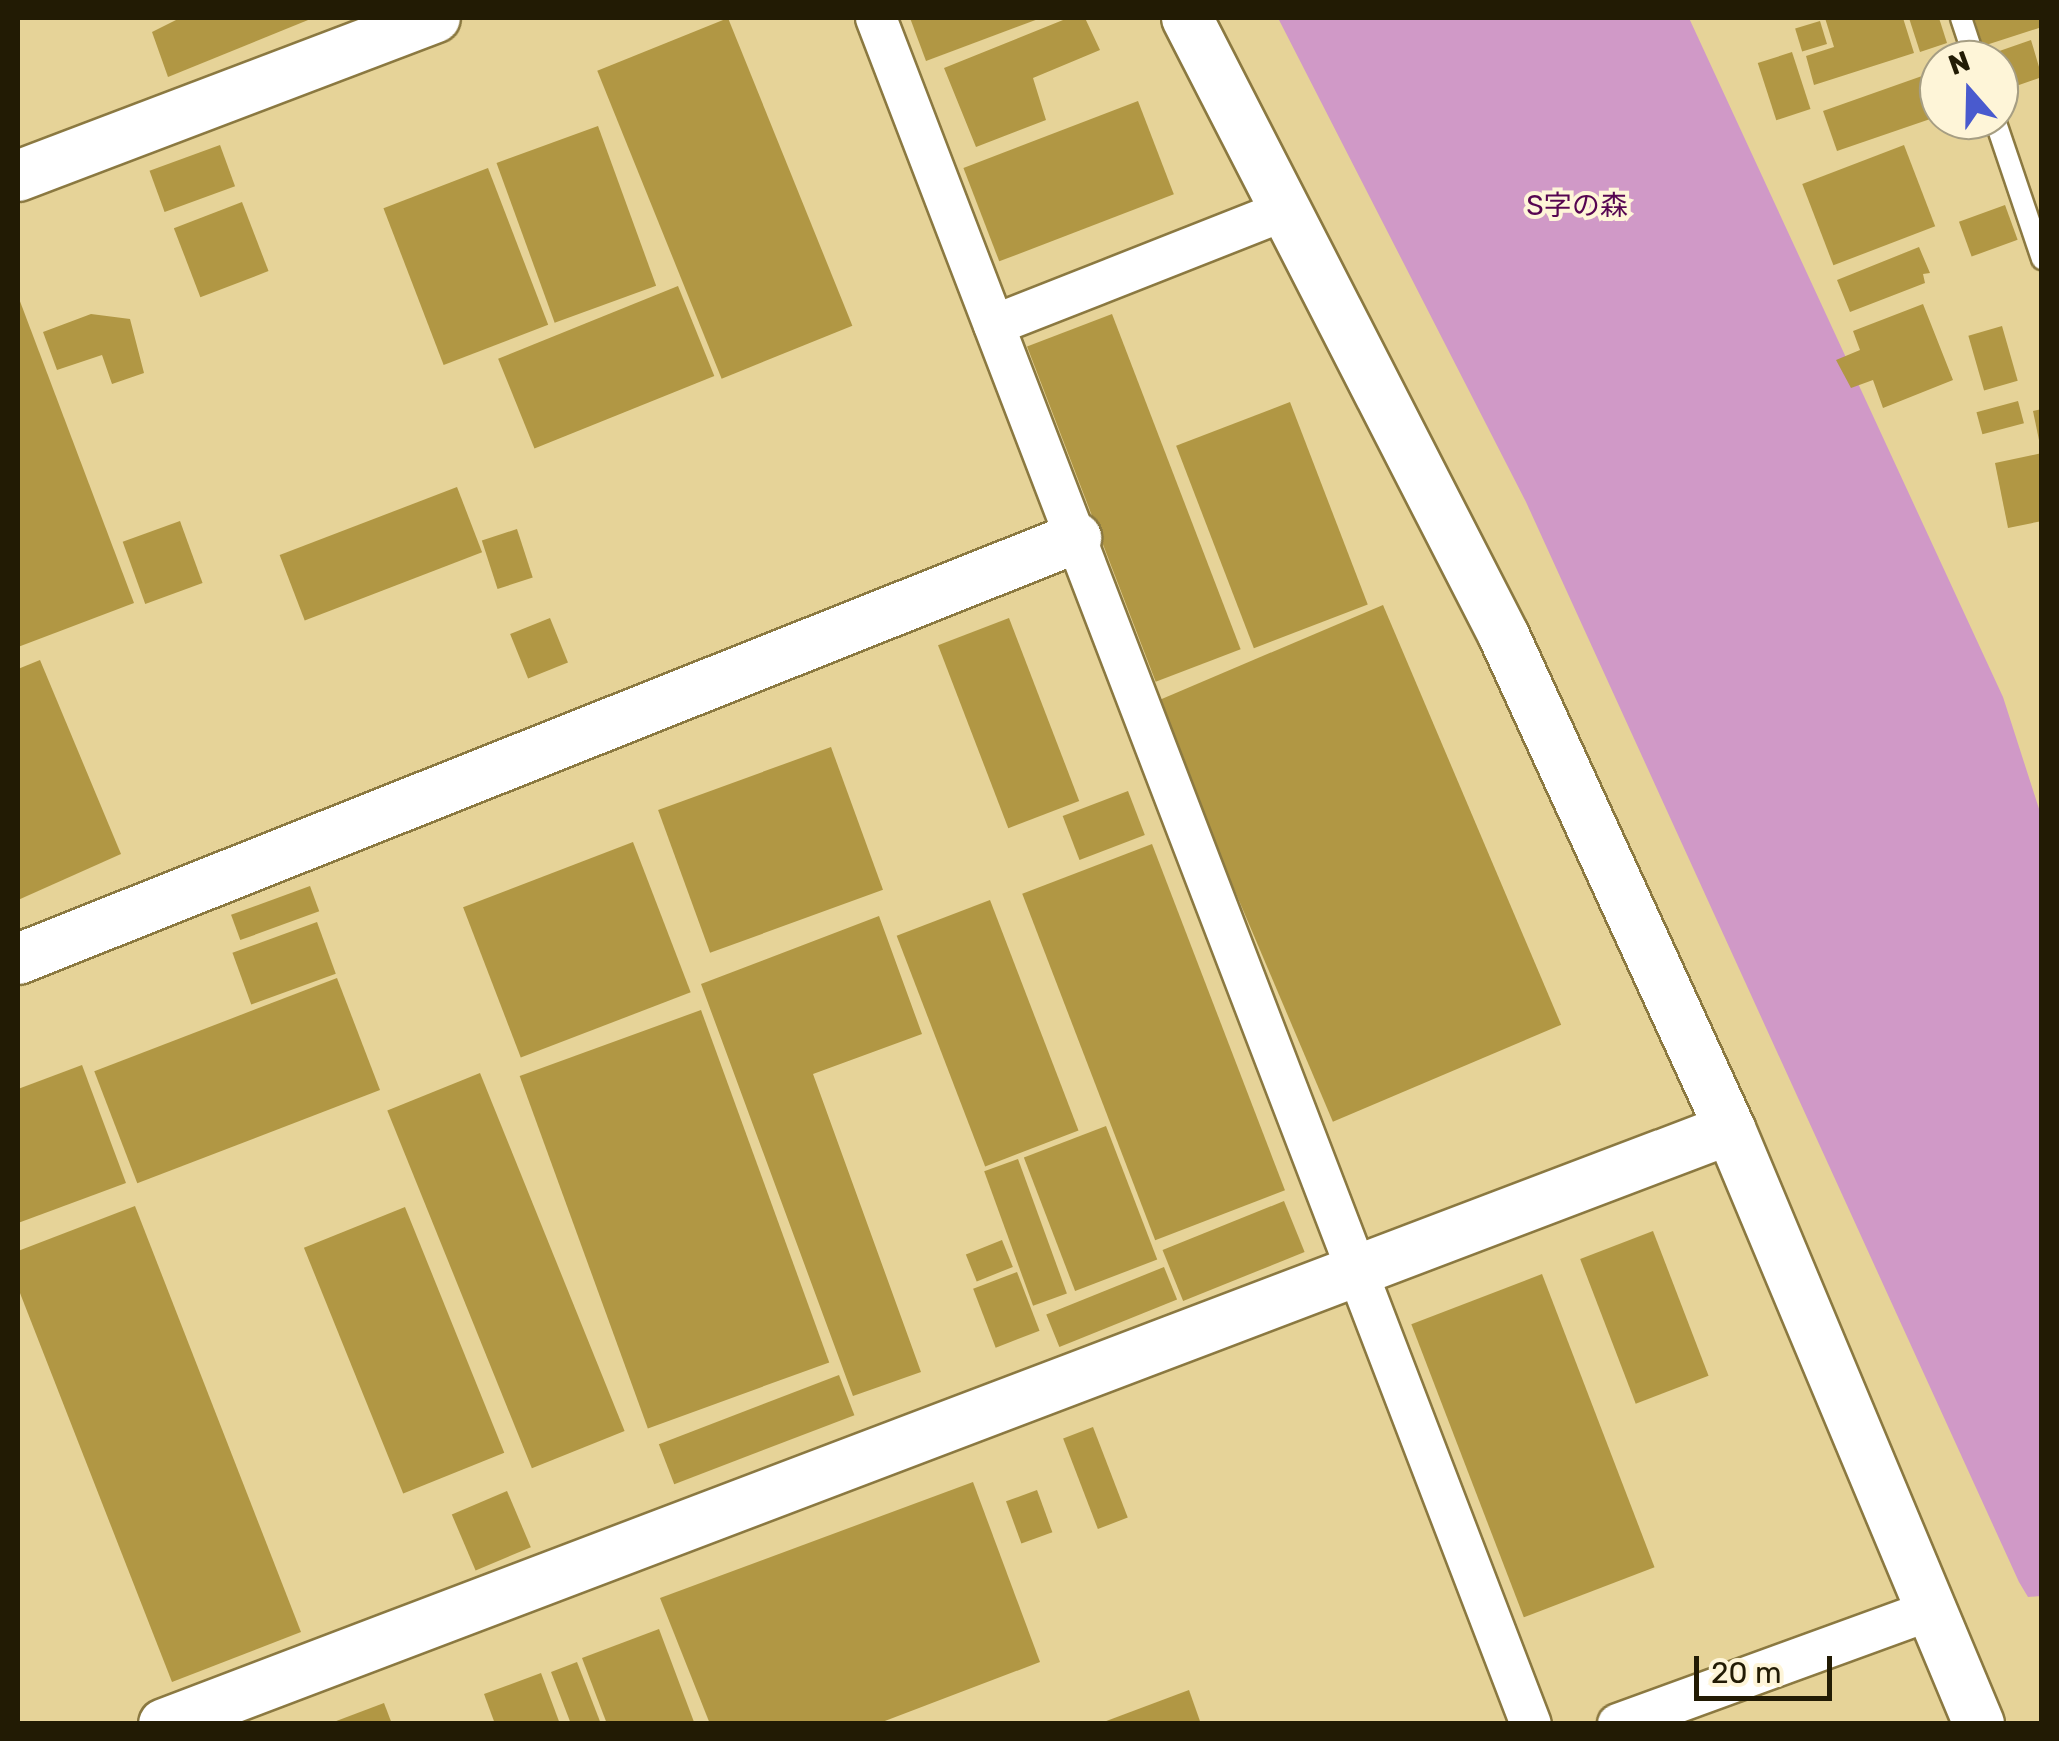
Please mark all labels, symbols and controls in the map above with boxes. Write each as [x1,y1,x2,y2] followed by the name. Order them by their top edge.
[1919,40,2019,140] north arrow
[1944,44,1974,82] text: N
[1526,189,1628,223] park label: S字の森
[1699,1636,1836,1698] scale bar
[1711,1655,1782,1691] text: 20 m

